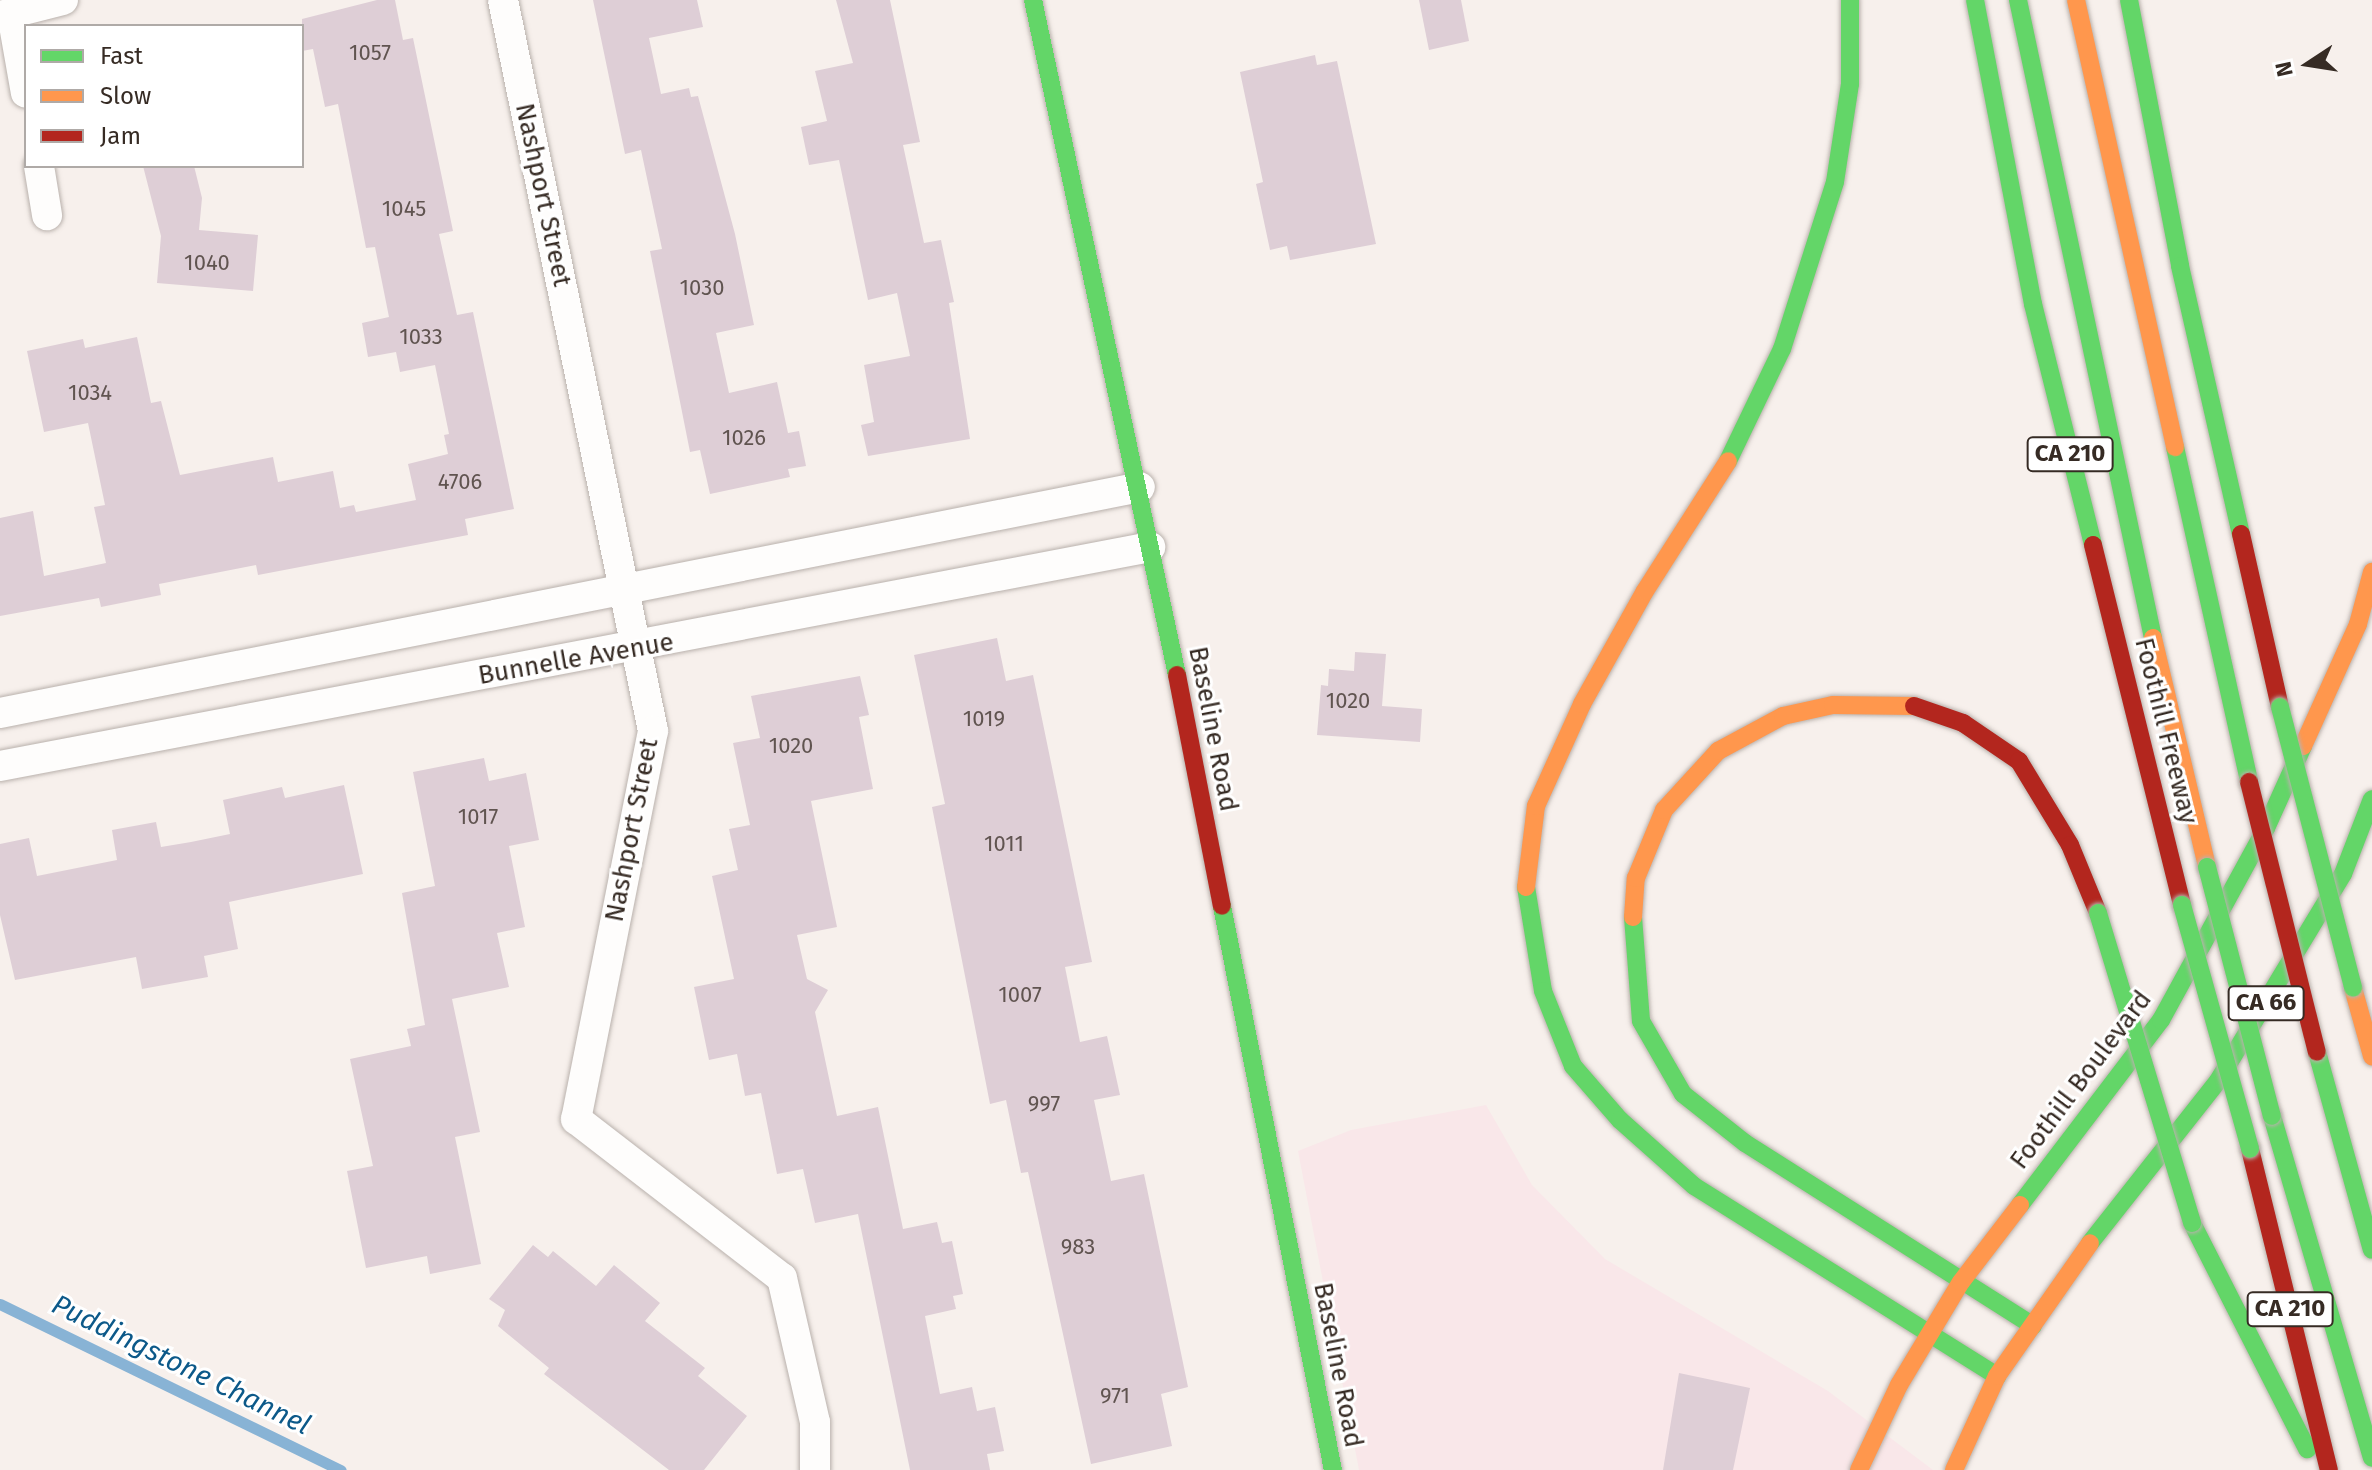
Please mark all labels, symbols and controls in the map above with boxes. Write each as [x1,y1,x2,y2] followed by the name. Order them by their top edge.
[24,24,304,168] legend
[2268,24,2348,104] north arrow
[349,40,391,66] house number: 1057
[100,42,143,70] text: Fast
[2269,59,2299,79] text: N
[100,82,151,110] text: Slow
[508,101,578,289] street label: Nashport Street
[100,122,141,150] text: Jam
[382,196,426,222] house number: 1045
[184,250,230,276] house number: 1040
[680,275,724,301] house number: 1030
[399,324,443,350] house number: 1033
[68,380,112,406] house number: 1034
[722,425,766,451] house number: 1026
[2026,434,2114,474] road number: CA 210
[438,469,482,495] house number: 4706
[476,626,676,692] street label: Bunnelle Avenue
[2128,635,2204,827] street label: Foothill Freeway
[1182,644,1244,814] street label: Baseline Road
[1326,688,1370,714] house number: 1020
[963,706,1005,732] house number: 1019
[769,733,813,759] house number: 1020
[599,735,665,925] street label: Nashport Street
[458,804,498,830] house number: 1017
[984,831,1024,857] house number: 1011
[998,982,1042,1008] house number: 1007
[2226,983,2306,1023] road number: CA 66
[2004,985,2158,1175] street label: Foothill Boulevard
[1028,1091,1060,1117] house number: 997
[1061,1234,1095,1260] house number: 983
[1307,1280,1369,1450] street label: Baseline Road
[46,1288,316,1442] water label: Puddingstone Channel
[2246,1289,2334,1329] road number: CA 210
[1100,1383,1130,1409] house number: 971

